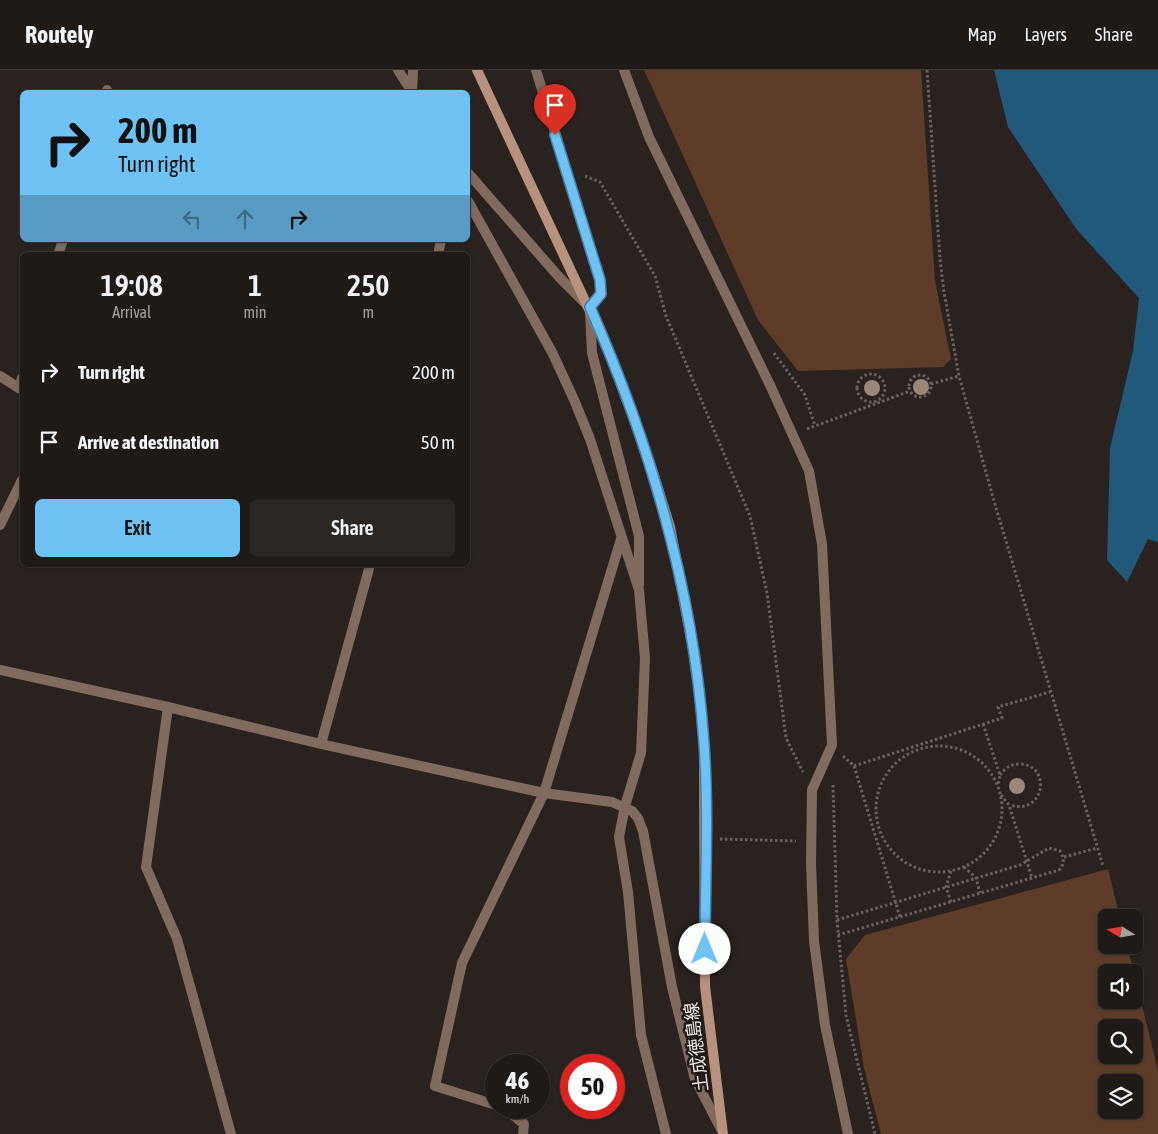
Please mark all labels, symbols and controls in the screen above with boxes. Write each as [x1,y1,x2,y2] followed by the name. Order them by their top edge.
[25,21,93,48] text: Routely
[967,24,996,45] text: Map
[1024,24,1067,45] text: Layers
[1095,24,1133,45] text: Share
[534,84,576,135] pin
[541,91,569,119] icon: arrive
[35,110,100,175] icon: right
[118,110,197,150] text: 200 m
[118,151,195,177] text: Turn right
[178,205,206,233] icon: left
[231,205,259,233] icon: ahead
[284,205,312,233] icon: right
[101,268,163,302] text: 19:08
[248,268,262,302] text: 1
[347,268,389,302] text: 250
[112,303,151,321] text: Arrival
[244,303,267,321] text: min
[362,303,374,321] text: m
[35,358,63,386] icon: right
[78,361,145,383] text: Turn right
[412,361,455,383] text: 200 m
[35,428,63,456] icon: arrive
[78,431,219,453] text: Arrive at destination
[421,431,455,453] text: 50 m
[35,499,240,557] button: Exit
[250,499,455,557] button: Share
[1098,909,1142,954] north arrow
[1098,909,1143,1119] map controls
[678,922,730,974] position arrow
[1098,964,1143,1009] button: sound
[680,1001,712,1093] street label: 土成徳島線
[1098,1019,1143,1064] button: search
[560,1054,625,1119] speed limit sign: 50
[506,1066,529,1094] text: 46
[1098,1074,1143,1119] button: layers
[506,1092,529,1106] text: km/h

